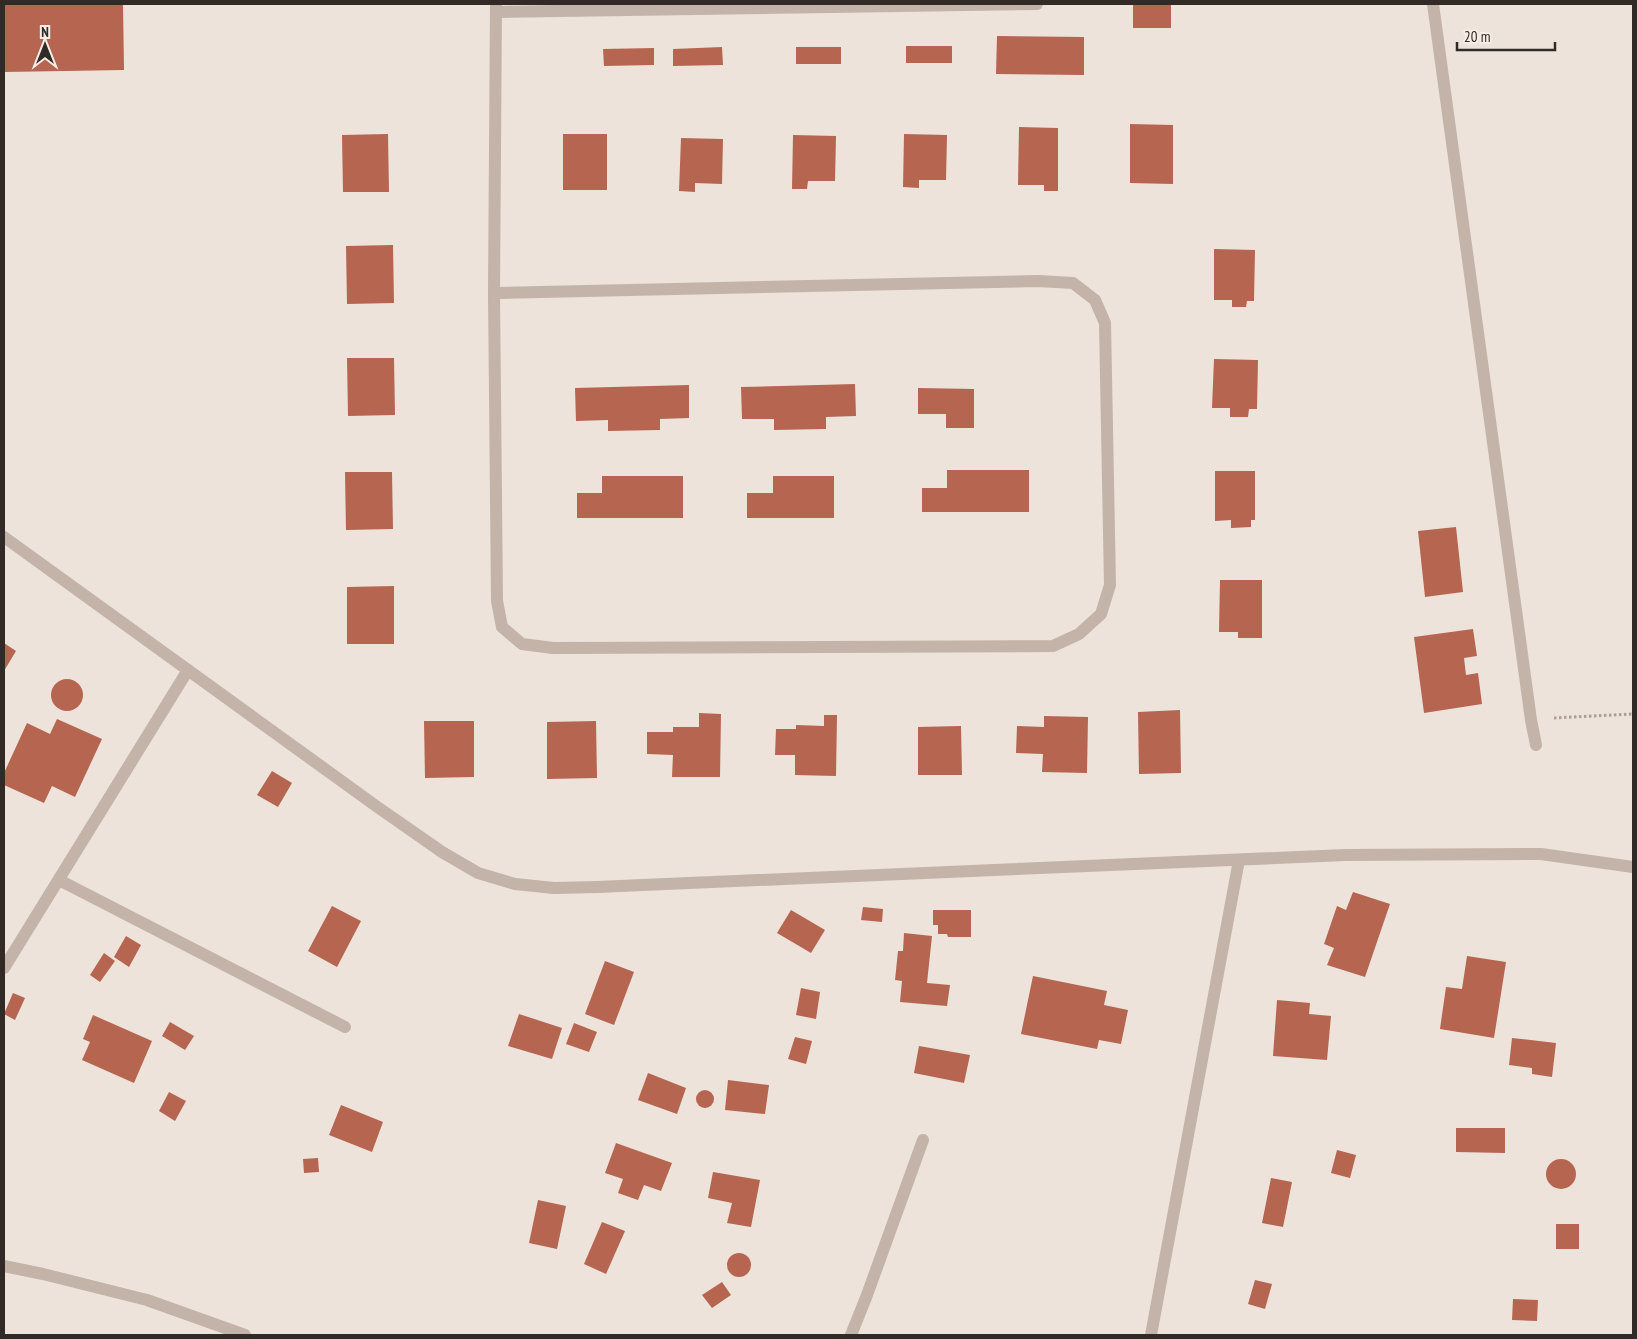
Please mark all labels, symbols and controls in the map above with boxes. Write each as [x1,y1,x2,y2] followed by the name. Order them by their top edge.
[20,20,70,70] north arrow
[1457,20,1554,52] scale bar
[41,23,49,41] text: N
[1464,27,1490,46] text: 20 m

